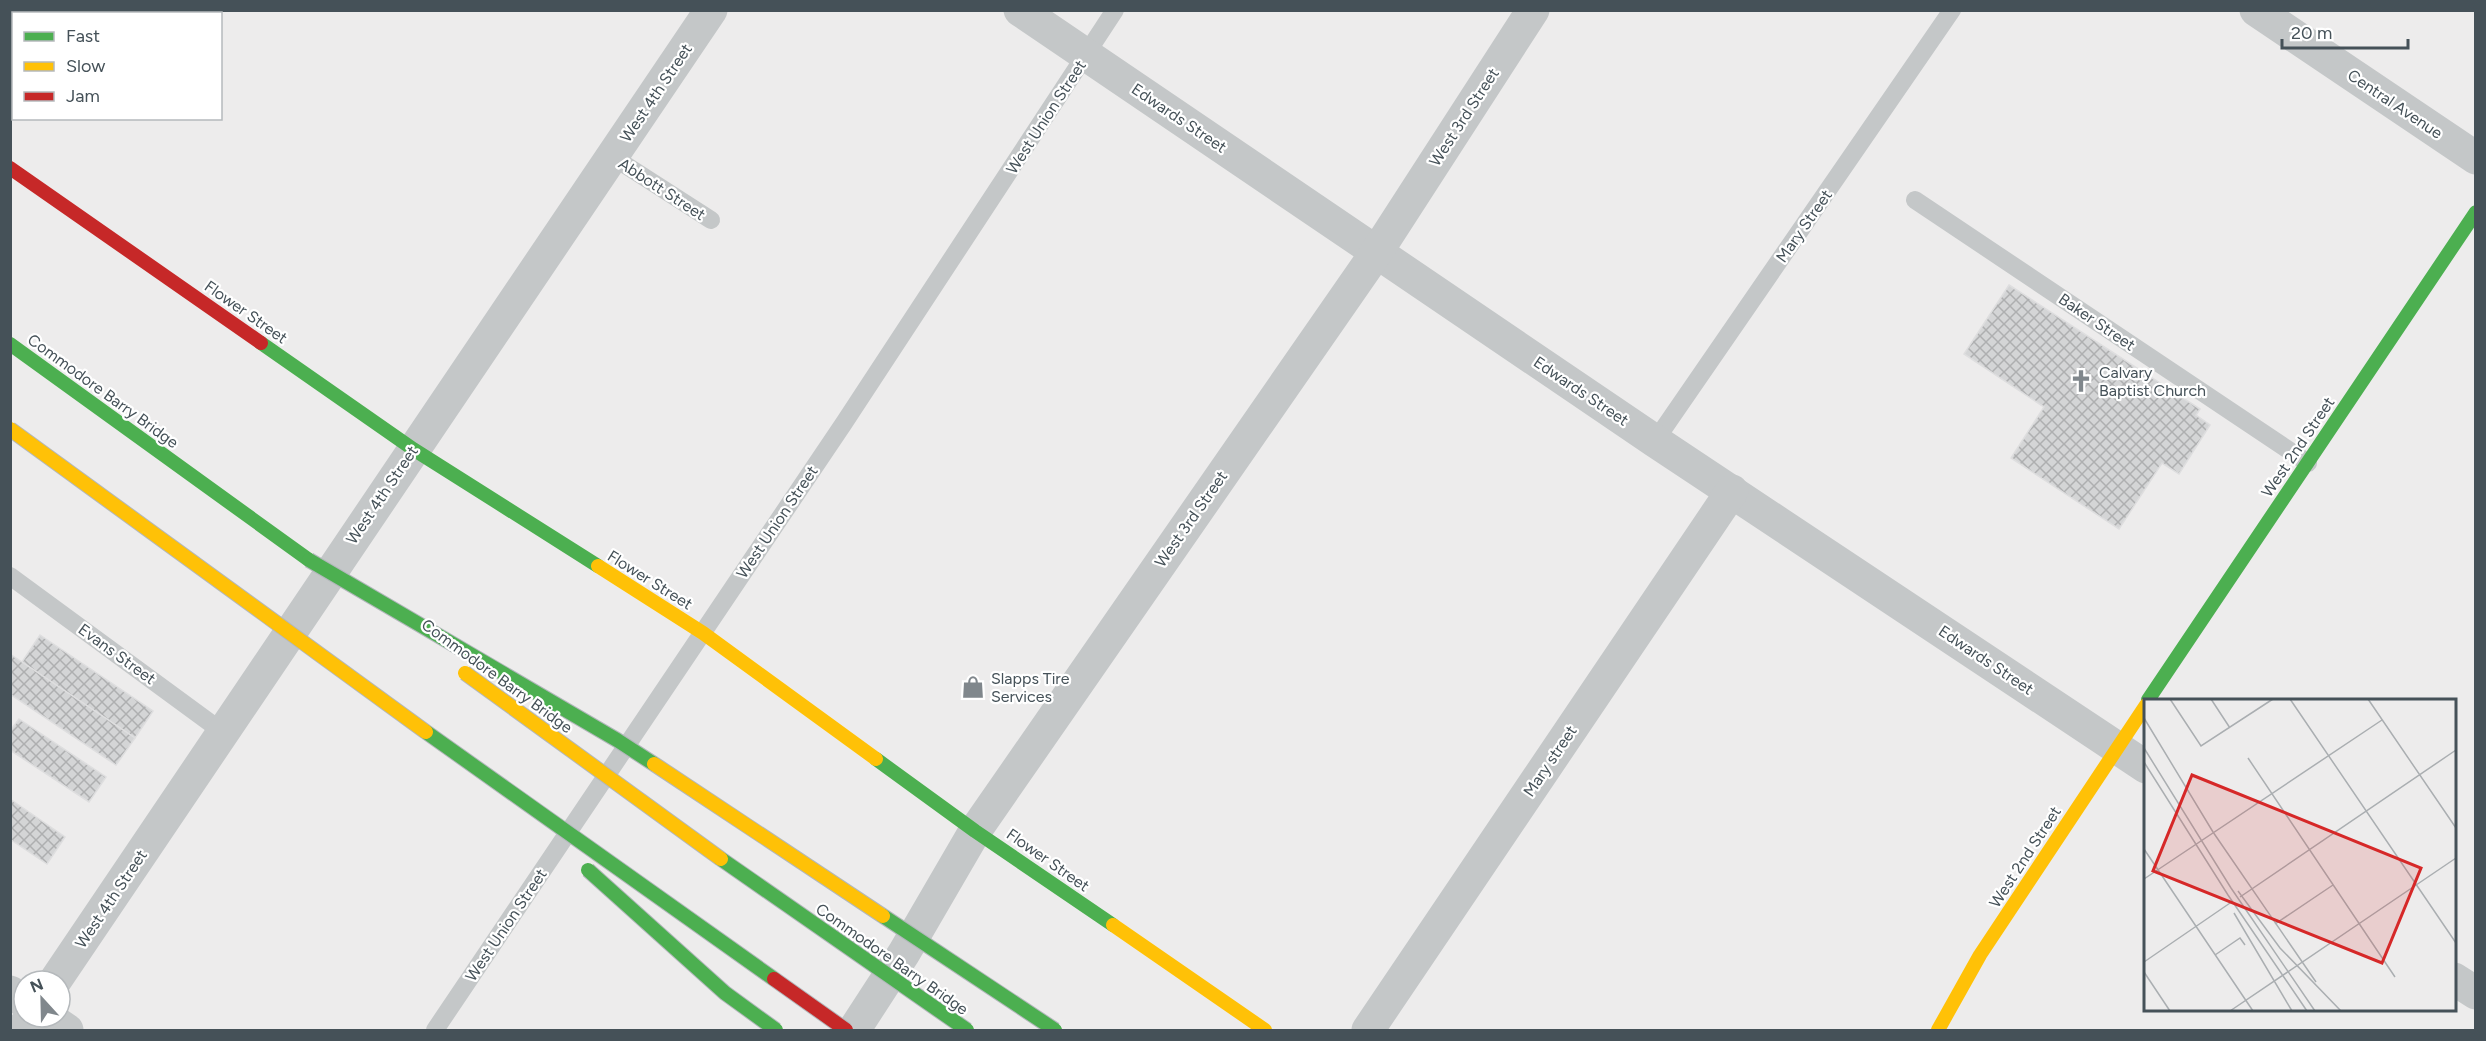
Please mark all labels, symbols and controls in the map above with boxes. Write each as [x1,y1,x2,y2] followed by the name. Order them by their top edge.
[12,12,222,120] legend
[2282,12,2408,50] scale bar
[2291,22,2332,44] text: 20 m
[66,25,100,47] text: Fast
[616,40,696,146] street label: West 4th Street
[66,55,105,77] text: Slow
[1002,57,1090,177] street label: West Union Street
[1425,64,1503,170] street label: West 3rd Street
[2344,65,2446,143] street label: Central Avenue
[1128,79,1230,157] street label: Edwards Street
[66,85,100,107] text: Jam
[615,154,709,224] street label: Abbott Street
[1772,186,1836,266] street label: Mary Street
[201,277,291,347] street label: Flower Street
[2055,289,2139,355] street label: Baker Street
[24,330,182,452] street label: Commodore Barry Bridge
[1530,352,1632,430] street label: Edwards Street
[2099,363,2206,400] place label: Calvary Baptist Church
[2068,368,2094,394] church icon: Calvary Baptist Church
[2257,393,2339,501] street label: West 2nd Street
[342,442,422,548] street label: West 4th Street
[732,462,822,582] street label: West Union Street
[1151,467,1231,571] street label: West 3rd Street
[604,546,696,614] street label: Flower Street
[418,615,576,737] street label: Commodore Barry Bridge
[75,620,159,688] street label: Evans Street
[1935,621,2037,699] street label: Edwards Street
[991,669,1070,706] place label: Slapps Tire Services
[960,674,986,700] shop icon: Slapps Tire Services
[2144,699,2456,1011] inset map
[1519,722,1581,800] street label: Mary street
[1985,803,2065,911] street label: West 2nd Street
[1003,825,1093,895] street label: Flower Street
[71,846,151,952] street label: West 4th Street
[461,865,551,985] street label: West Union Street
[812,899,972,1019] street label: Commodore Barry Bridge
[12,969,72,1029] north arrow
[27,974,46,997] text: N

